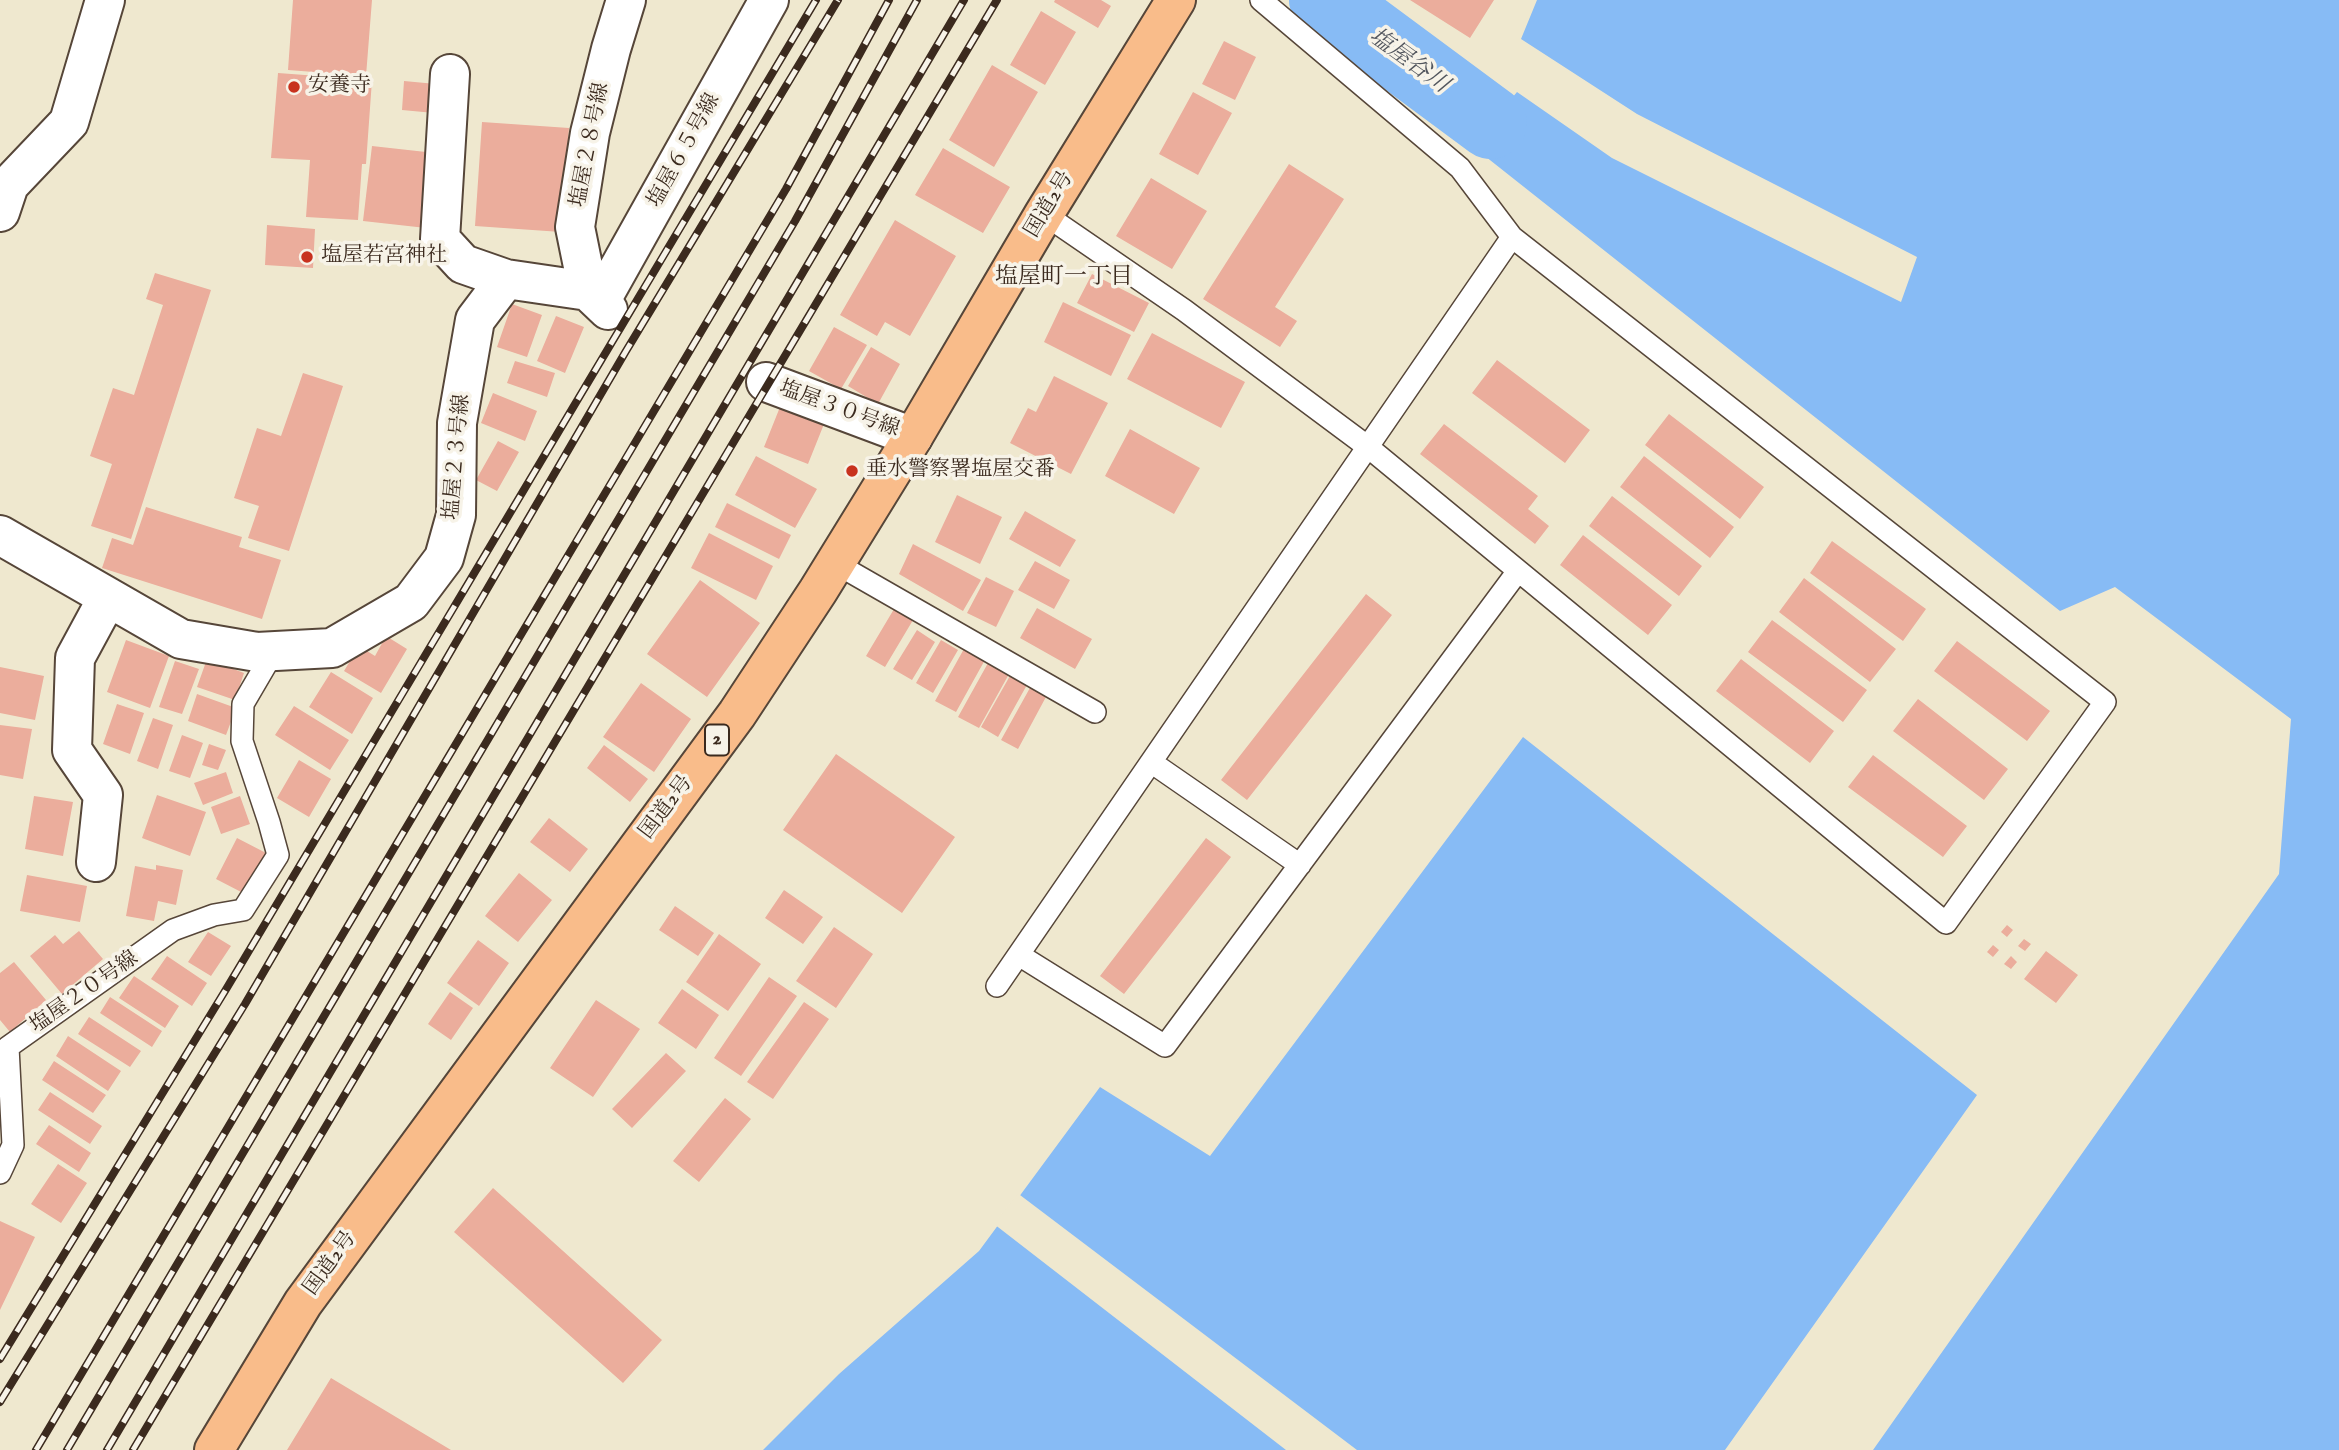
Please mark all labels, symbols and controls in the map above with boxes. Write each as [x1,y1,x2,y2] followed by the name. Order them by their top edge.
[1363,24,1453,100] water label: 塩屋谷川
[308,74,371,100] place label: 安養寺
[286,79,302,95] marker: 安養寺
[567,81,615,209] street label: 塩屋２８号線
[643,90,727,212] street label: 塩屋６５号線
[1020,167,1080,243] street label: 国道2号
[321,244,447,270] place label: 塩屋若宮神社
[299,249,315,265] marker: 塩屋若宮神社
[995,264,1133,292] district label: 塩屋町一丁目
[775,377,903,443] street label: 塩屋３０号線
[440,393,476,521] street label: 塩屋２３号線
[866,458,1055,484] place label: 垂水警察署塩屋交番
[844,463,860,479] marker: 垂水警察署塩屋交番
[705,724,729,755] road number: 2
[635,771,699,845] street label: 国道2号
[26,947,144,1039] street label: 塩屋２０号線
[299,1227,363,1301] street label: 国道2号

